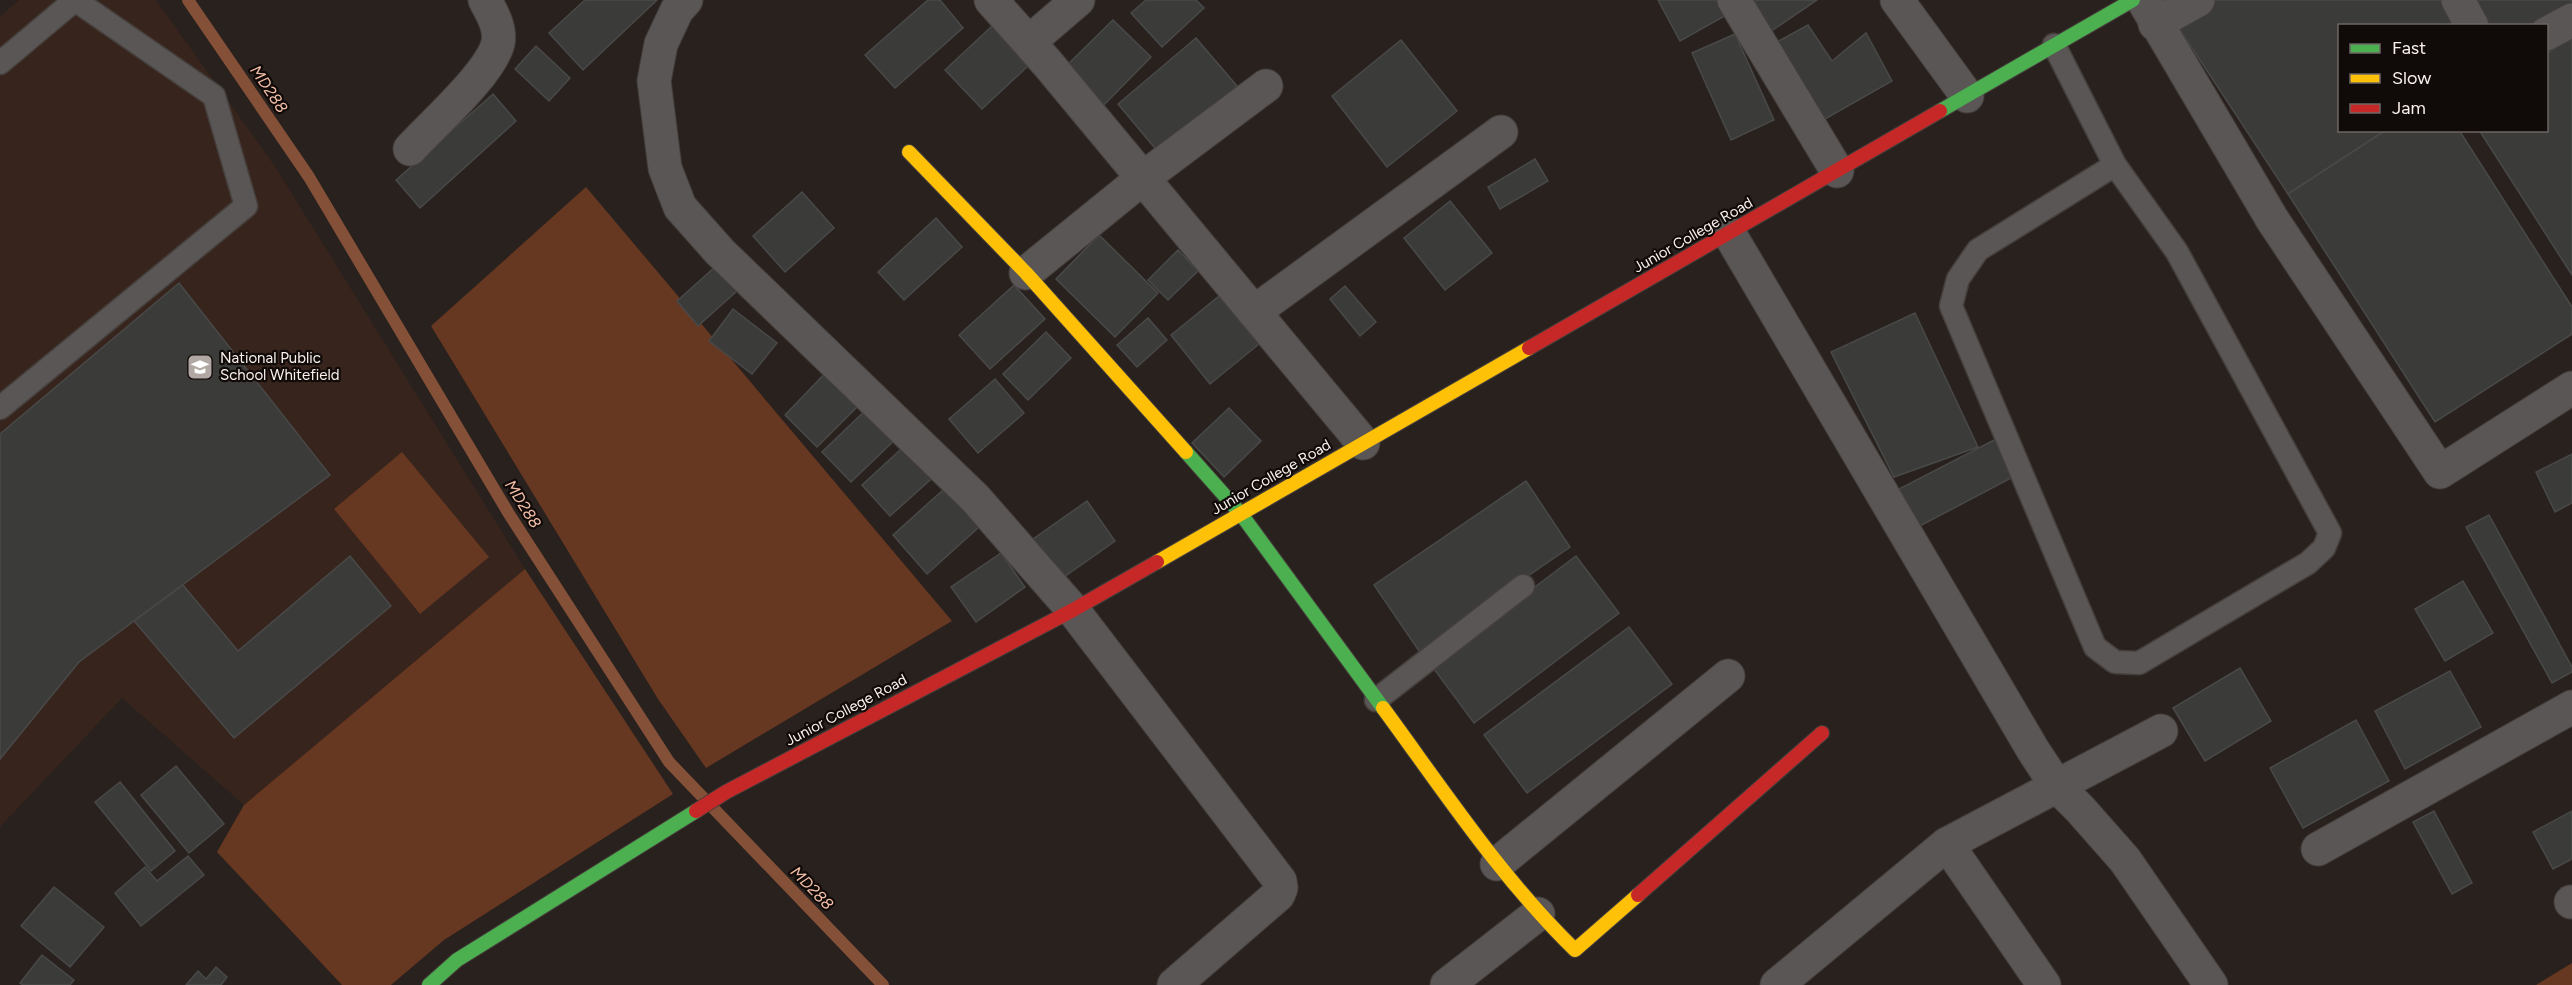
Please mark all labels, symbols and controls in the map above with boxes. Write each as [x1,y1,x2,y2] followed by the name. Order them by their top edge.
[2338,24,2548,132] legend
[2392,37,2426,59] text: Fast
[246,62,292,116] water label: MD288
[2392,67,2431,89] text: Slow
[2392,97,2426,119] text: Jam
[1630,193,1756,277] street label: Junior College Road
[220,349,339,384] place label: National Public School Whitefield
[185,352,215,382] school or university icon: National Public School Whitefield
[1208,435,1334,519] street label: Junior College Road
[501,476,545,532] water label: MD288
[782,670,910,750] street label: Junior College Road
[787,862,837,914] water label: MD288

